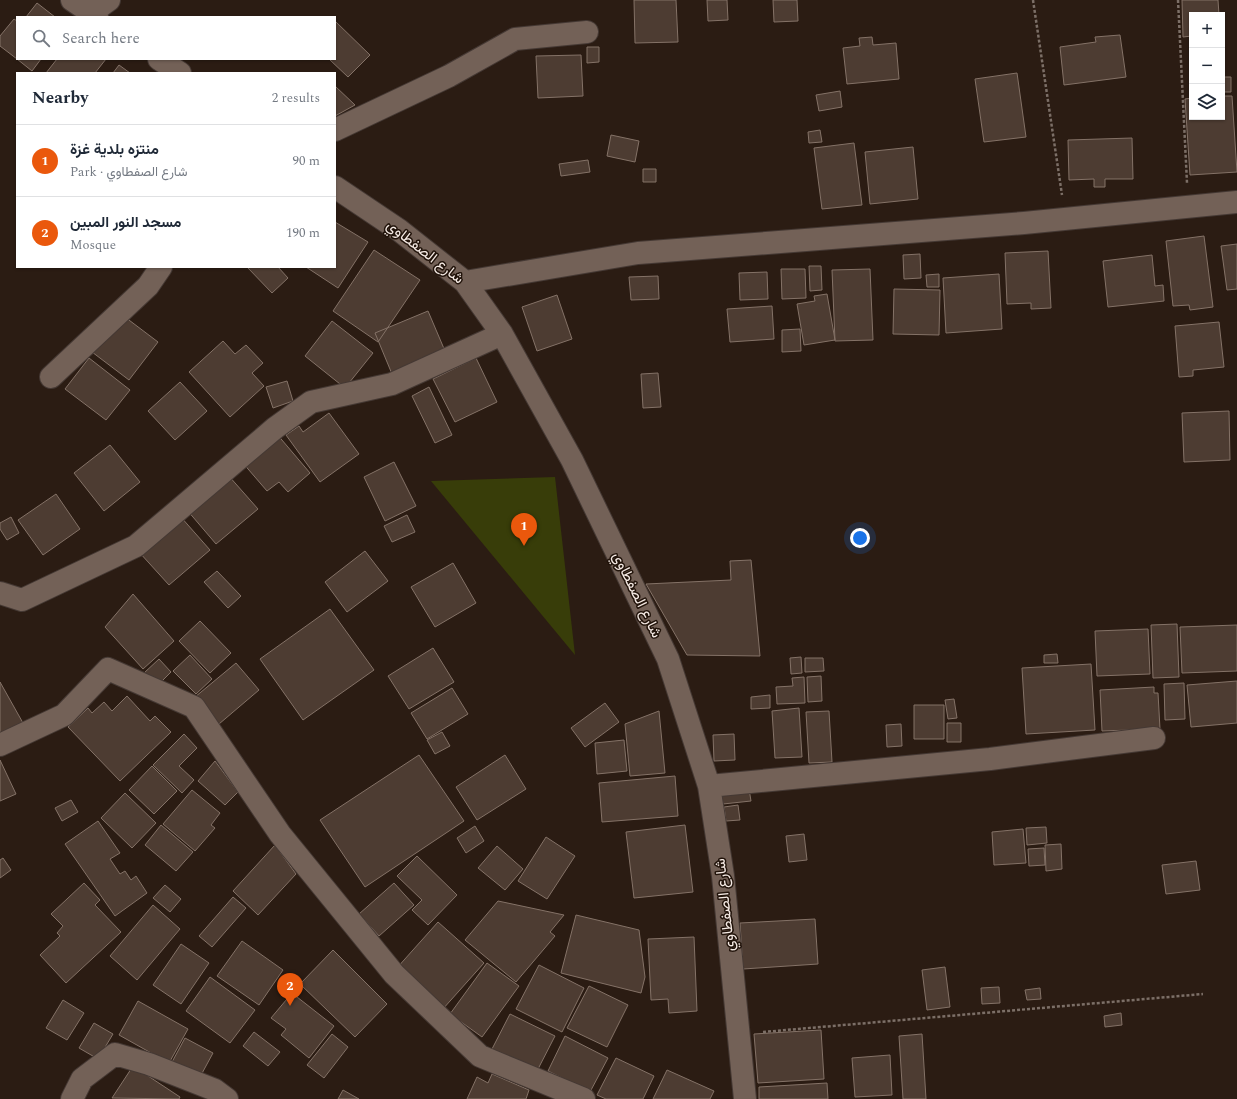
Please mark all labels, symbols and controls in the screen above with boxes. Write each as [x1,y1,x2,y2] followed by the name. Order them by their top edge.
[1189,12,1225,120] map controls
[1189,12,1225,48] button: +
[16,16,336,60] search box
[30,27,52,49] icon: search
[62,27,140,50] text: Search here
[1189,48,1225,84] button: −
[1189,84,1225,120] button: layers
[32,85,88,111] text: Nearby
[272,88,320,108] text: 2 results
[70,138,159,161] text: منتزه بلدية غزة
[41,151,49,171] text: 1
[293,151,320,171] text: 90 m
[70,162,188,182] text: Park · شارع الصفطاوي
[70,211,181,234] text: مسجد النور المبين
[381,214,469,291] street label: شارع الصفطاوي
[41,223,49,243] text: 2
[286,223,320,243] text: 190 m
[70,235,116,255] text: Mosque
[511,513,537,546] pin: 1
[850,528,870,548] your location
[605,548,668,643] street label: شارع الصفطاوي
[709,857,742,953] street label: شارع الصفطاوي
[277,973,303,1006] pin: 2

